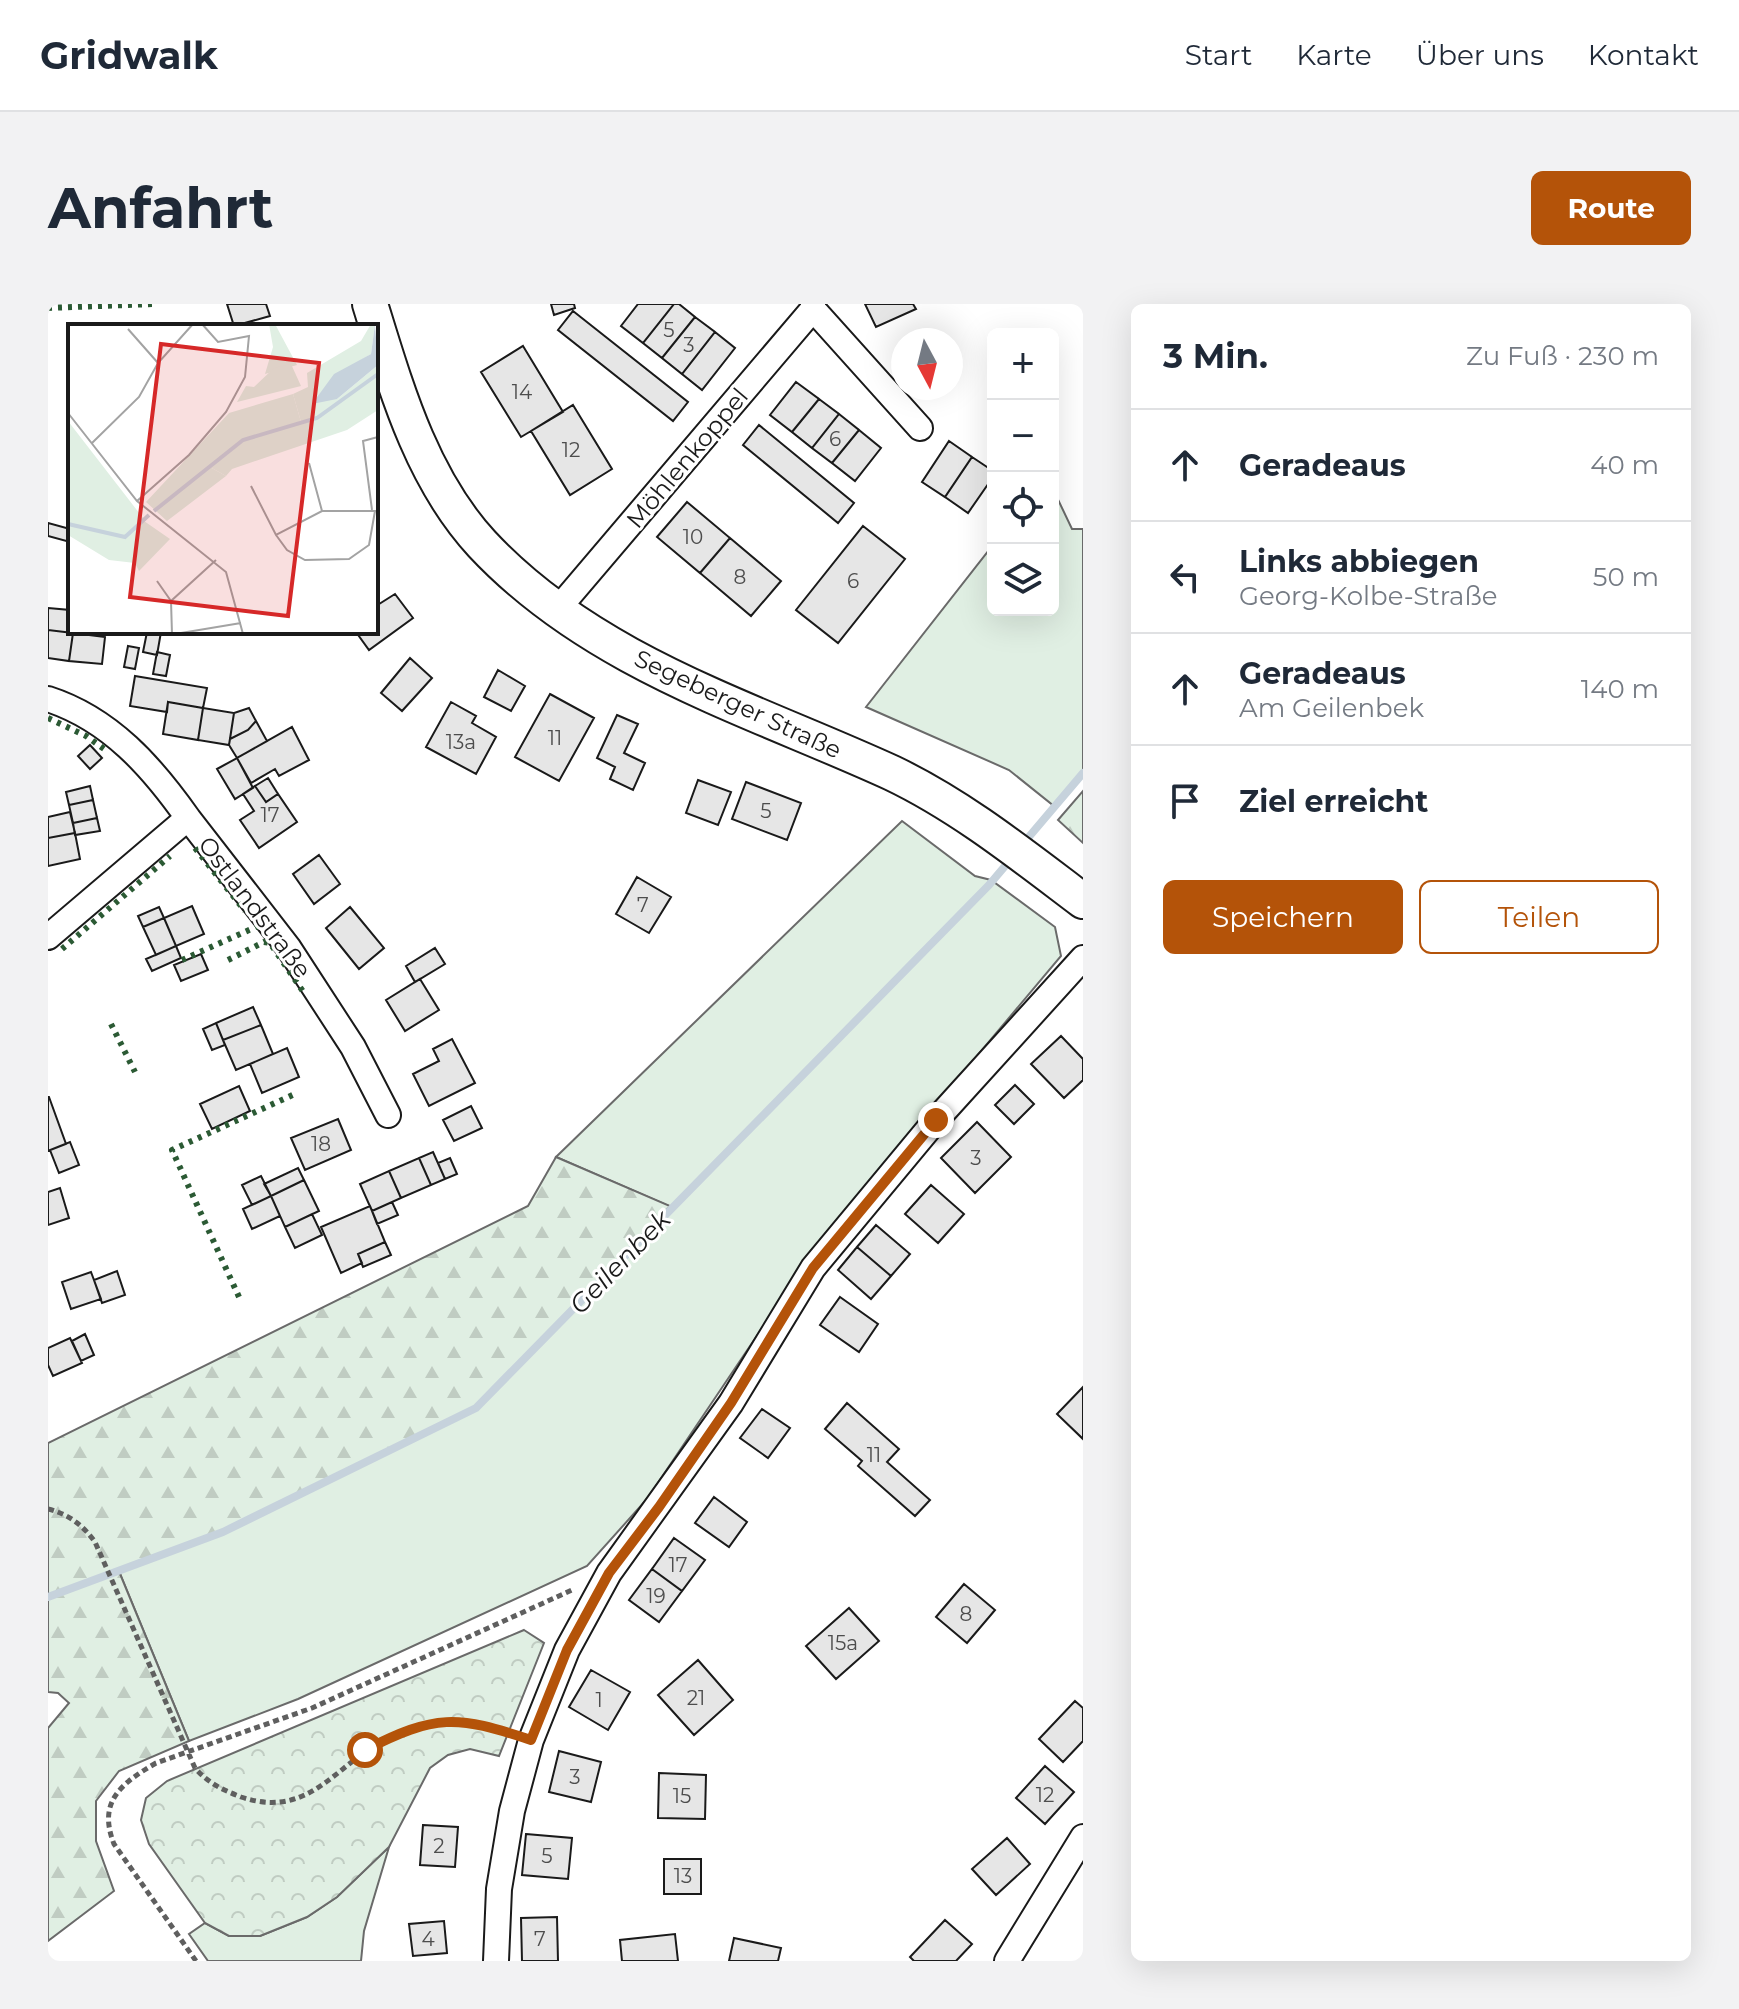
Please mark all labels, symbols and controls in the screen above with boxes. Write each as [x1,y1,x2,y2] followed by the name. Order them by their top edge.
[40,32,218,79] text: Gridwalk
[1185,38,1252,72] text: Start
[1296,38,1372,72] text: Karte
[1416,38,1544,72] text: Über uns
[1588,38,1699,72] text: Kontakt
[1531,171,1691,245] button: Route
[48,174,273,242] text: Anfahrt
[663,318,675,342] house number: 5
[68,324,378,634] inset map
[891,328,963,400] north arrow
[987,328,1059,616] map controls
[987,328,1059,400] button: +
[683,333,695,357] house number: 3
[1163,335,1268,377] text: 3 Min.
[1466,340,1659,372] text: Zu Fuß · 230 m
[512,380,532,404] house number: 14
[620,382,754,534] street label: Möhlenkoppel
[987,400,1059,472] button: −
[829,427,841,451] house number: 6
[562,438,580,462] house number: 12
[1163,443,1207,487] icon: ahead
[1239,447,1406,484] text: Geradeaus
[1590,449,1659,481] text: 40 m
[987,472,1059,544] button: locate
[683,525,703,549] house number: 10
[1239,543,1479,580] text: Links abbiegen
[987,544,1059,616] button: layers
[1163,555,1207,599] icon: left
[1593,561,1659,593] text: 50 m
[734,565,746,589] house number: 8
[847,569,859,593] house number: 6
[1239,580,1498,612] text: Georg-Kolbe-Straße
[630,643,846,765] street label: Segeberger Straße
[1239,655,1406,692] text: Geradeaus
[1163,667,1207,711] icon: ahead
[1581,673,1659,705] text: 140 m
[1239,692,1424,724] text: Am Geilenbek
[548,726,562,750] house number: 11
[446,730,476,754] house number: 13a
[1163,779,1207,823] icon: arrive
[1239,783,1428,820] text: Ziel erreicht
[760,799,772,823] house number: 5
[261,803,280,827] house number: 17
[192,831,318,983] street label: Ostlandstraße
[1163,880,1403,954] button: Speichern
[1419,880,1659,954] button: Teilen
[637,893,649,917] house number: 7
[918,1102,954,1138] route end
[311,1132,331,1156] house number: 18
[970,1146,982,1170] house number: 3
[563,1202,678,1321] water label: Geilenbek
[867,1443,881,1467] house number: 11
[669,1553,688,1577] house number: 17
[646,1584,666,1608] house number: 19
[960,1602,972,1626] house number: 8
[828,1631,858,1655] house number: 15a
[687,1686,705,1710] house number: 21
[595,1688,603,1712] house number: 1
[347,1732,383,1768] route start
[569,1765,581,1789] house number: 3
[1036,1783,1054,1807] house number: 12
[673,1784,691,1808] house number: 15
[433,1834,445,1858] house number: 2
[541,1844,553,1868] house number: 5
[674,1864,692,1888] house number: 13
[421,1927,435,1951] house number: 4
[534,1927,546,1951] house number: 7

